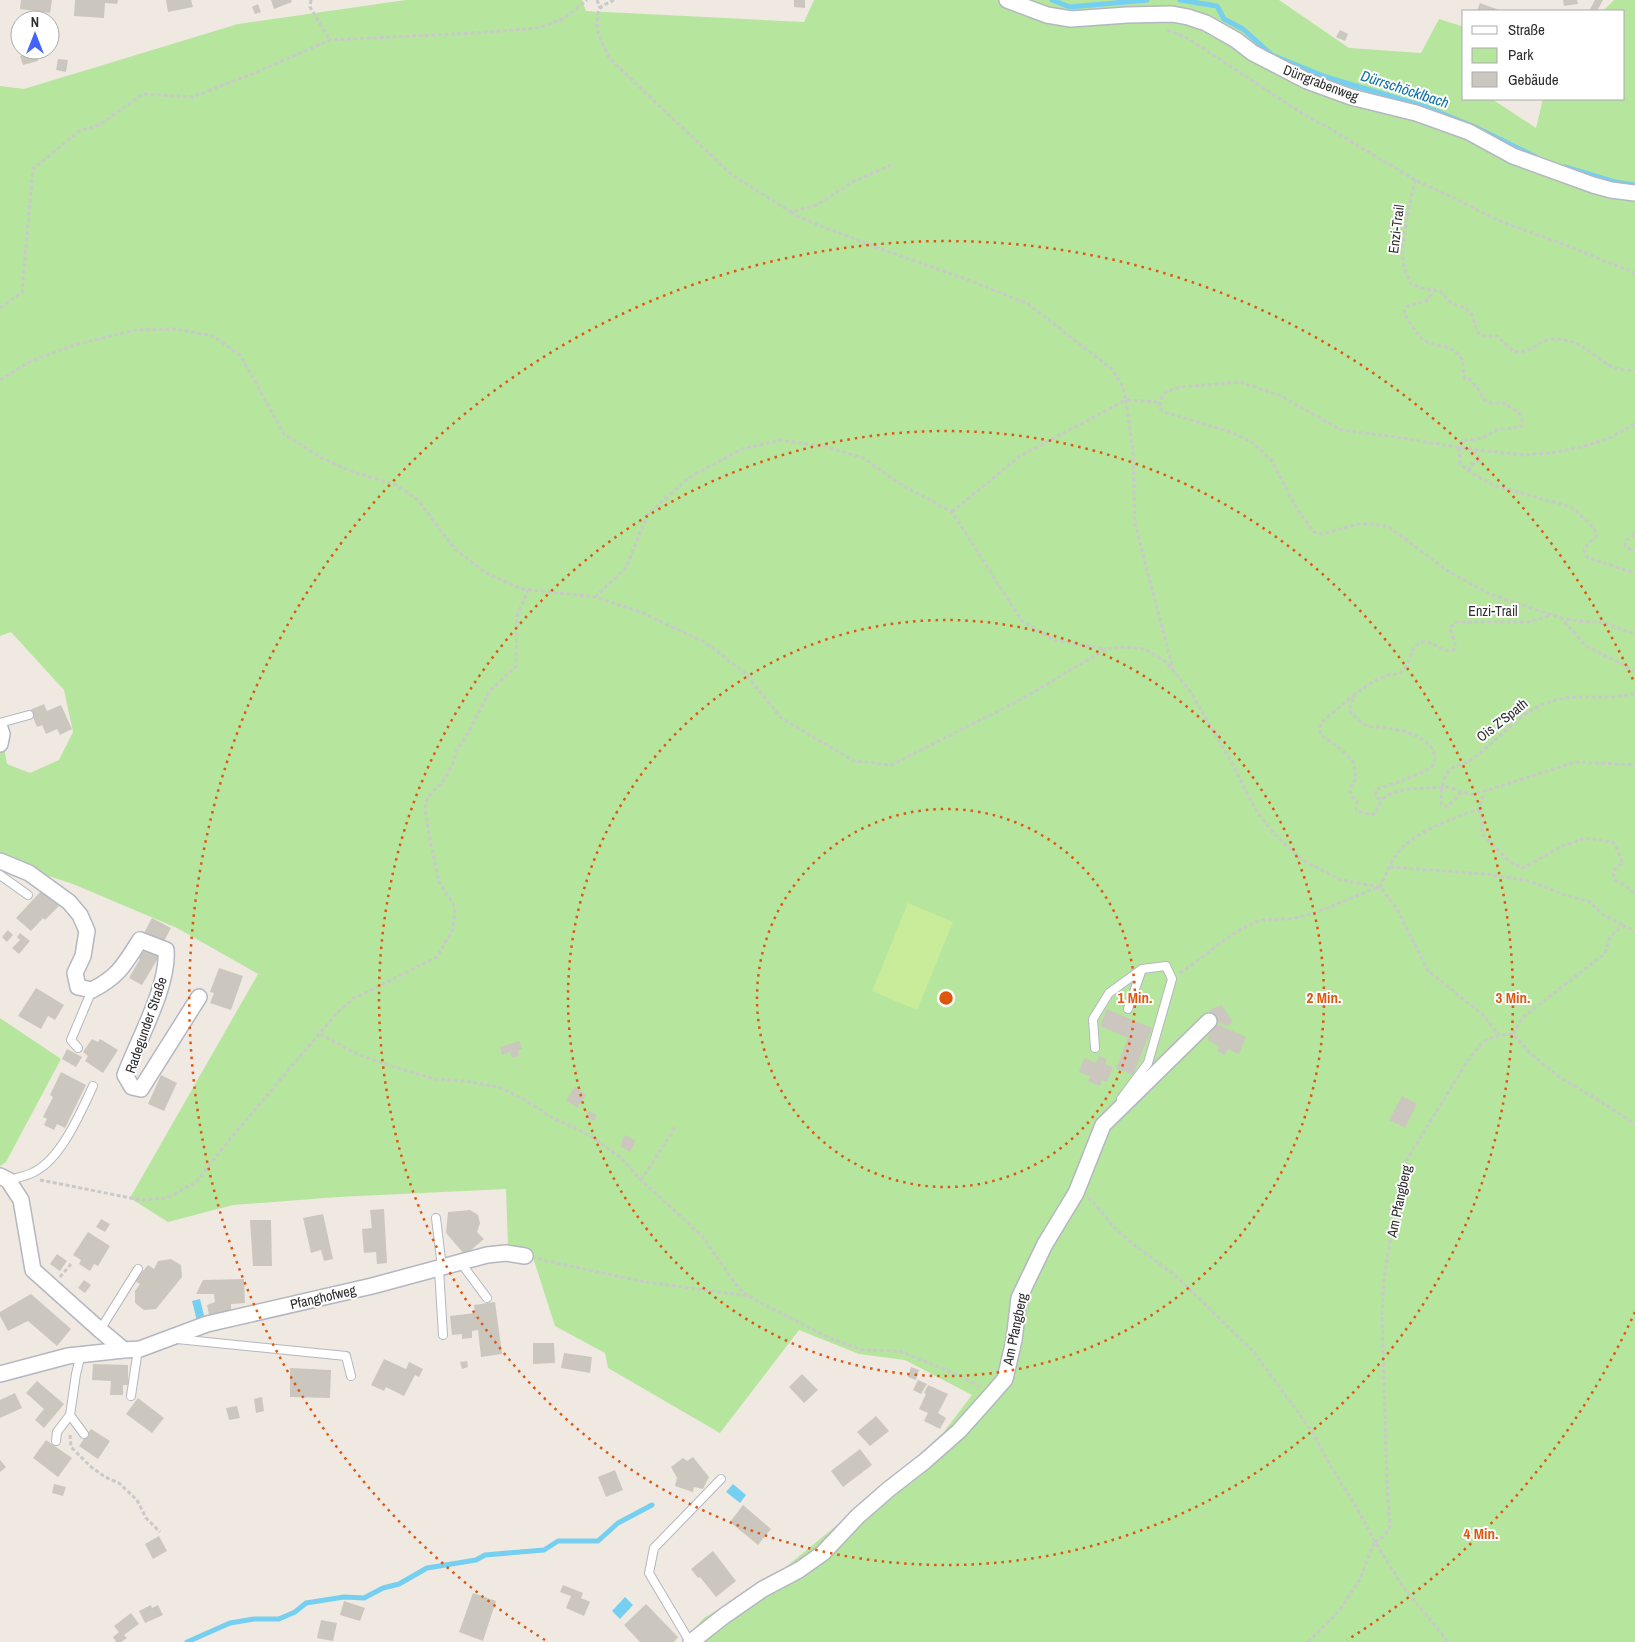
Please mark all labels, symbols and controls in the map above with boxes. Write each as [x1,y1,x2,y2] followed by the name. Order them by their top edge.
[10,10,60,60] north arrow
[1462,10,1625,100] legend
[31,13,39,31] text: N
[1508,19,1545,40] text: Straße
[1508,44,1534,65] text: Park
[1281,60,1362,106] street label: Dürrgrabenweg
[1358,65,1452,113] water label: Dürrschöcklbach
[1508,69,1559,90] text: Gebäude
[1384,203,1408,255] street label: Enzi-Trail
[1468,602,1518,620] street label: Enzi-Trail
[1473,694,1531,746] street label: Ois Z'Spath
[121,974,171,1076] street label: Radegunder Straße
[1118,987,1152,1008] text: 1 Min.
[1307,987,1341,1008] text: 2 Min.
[1496,987,1530,1008] text: 3 Min.
[937,989,955,1007] centre of rings
[1382,1163,1416,1240] street label: Am Pfangberg
[288,1281,358,1313] street label: Pfanghofweg
[998,1291,1032,1368] street label: Am Pfangberg
[1464,1523,1498,1544] text: 4 Min.

